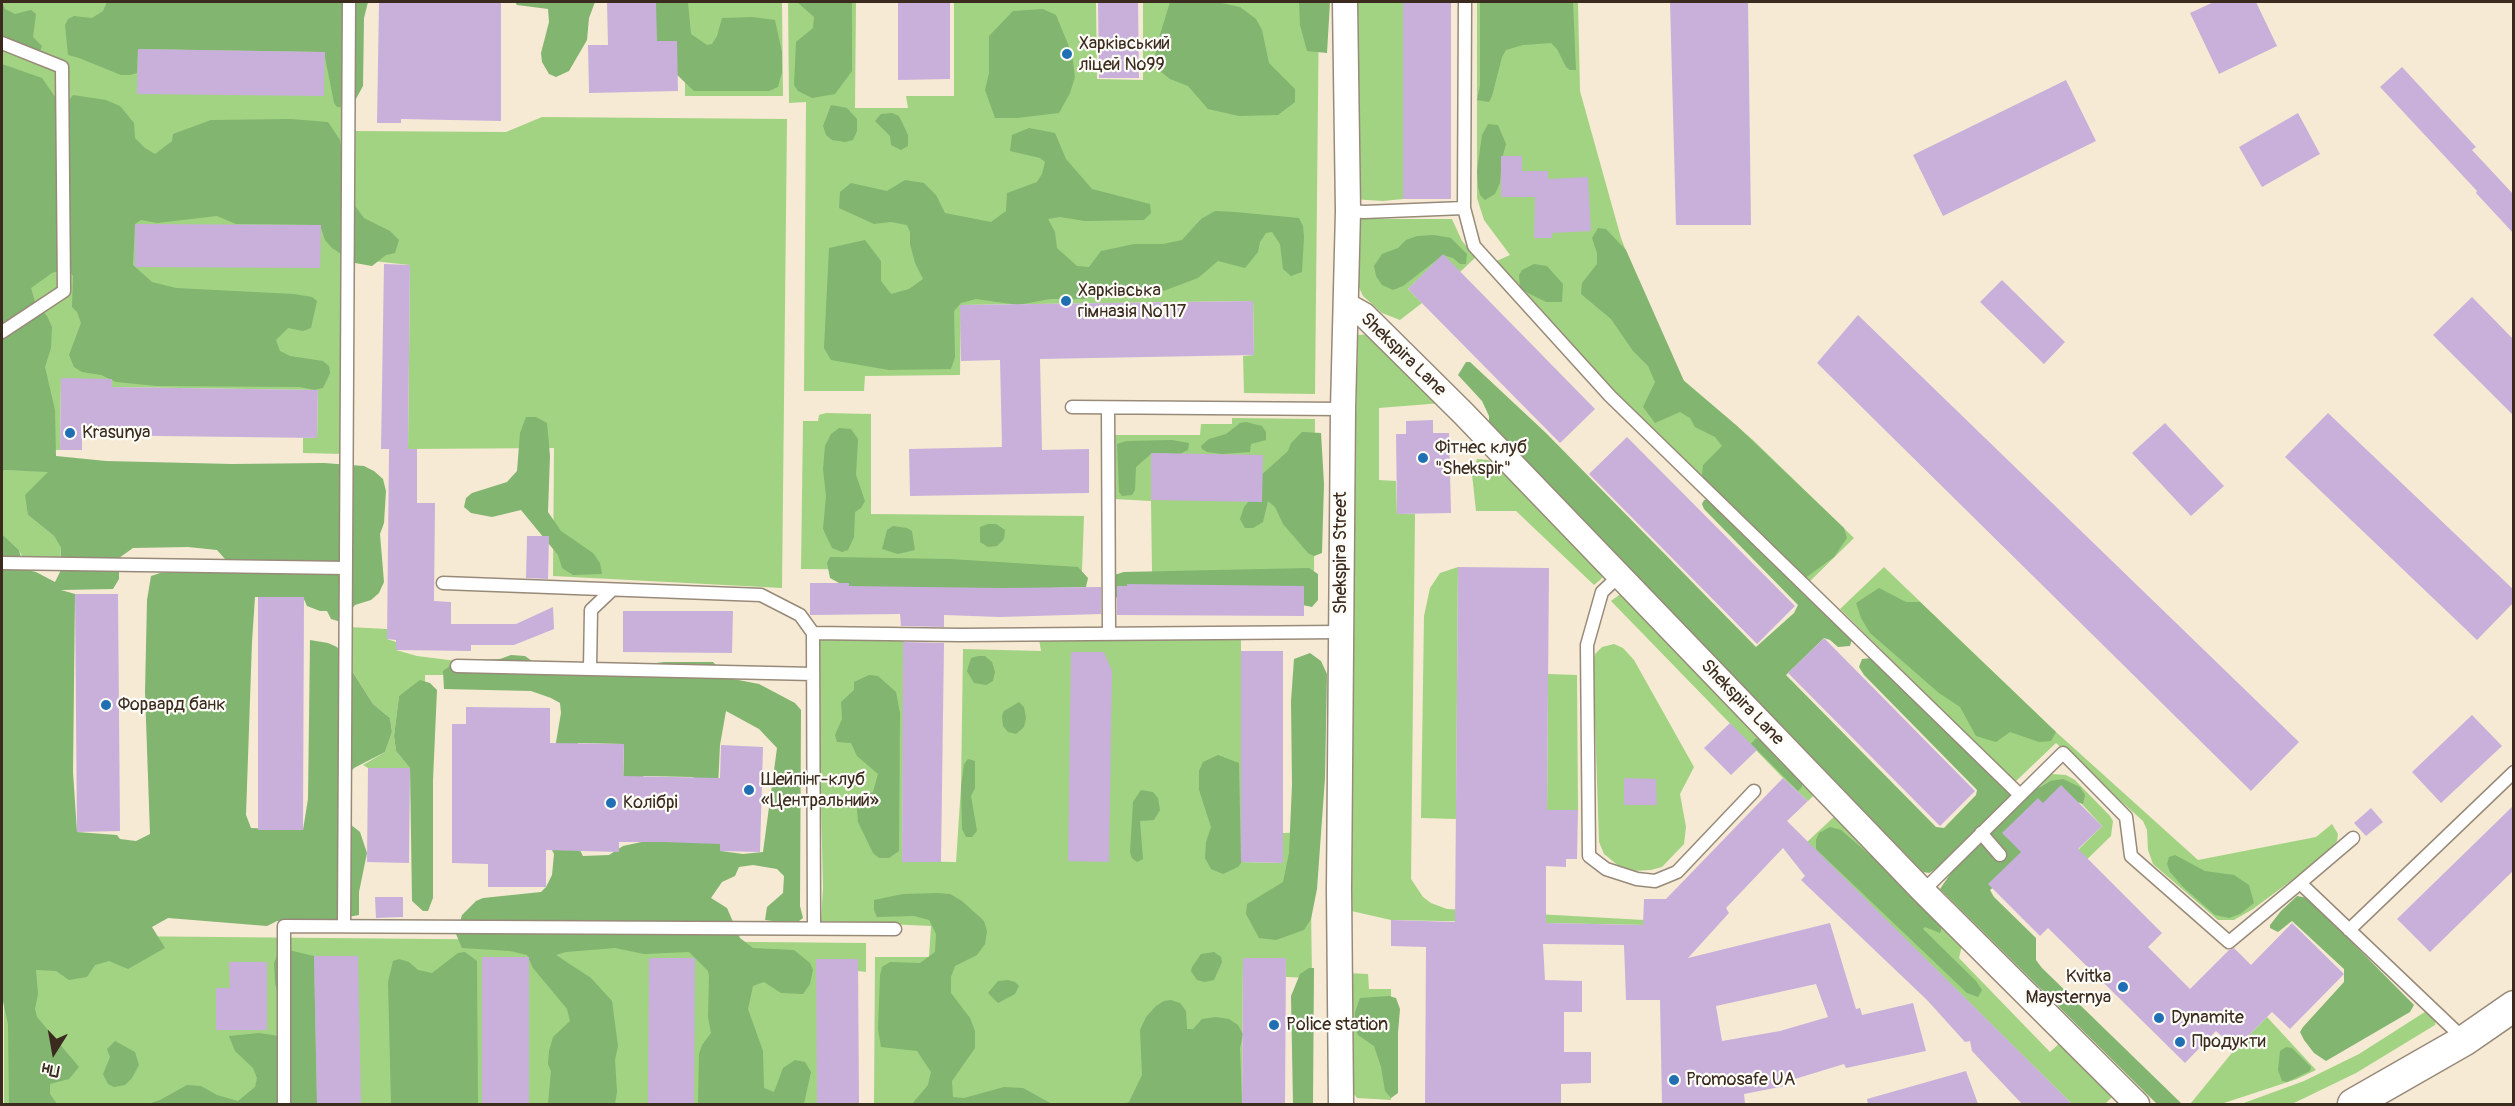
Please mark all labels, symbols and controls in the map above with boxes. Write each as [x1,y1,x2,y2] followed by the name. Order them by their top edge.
[1079,33,1170,76] place label: Харківський ліцей №99
[1060,47,1074,61] marker: Харківський ліцей №99
[1078,280,1186,322] place label: Харківська гімназія №117
[1059,294,1073,308] marker: Харківська гімназія №117
[1356,309,1450,401] street label: Shekspira Lane
[82,422,150,444] place label: Krasunya
[63,426,77,440] marker: Krasunya
[1435,437,1527,480] place label: Фітнес клуб "Shekspir"
[1416,451,1430,465] marker: Фітнес клуб "Shekspir"
[1330,492,1352,614] street label: Shekspira Street
[1696,656,1788,750] street label: Shekspira Lane
[118,694,226,716] place label: Форвард банк
[99,698,113,712] marker: Форвард банк
[761,769,879,812] place label: Шейпінг-клуб «Центральний»
[742,783,756,797] marker: Шейпінг-клуб «Центральний»
[623,792,678,814] place label: Колібрі
[604,796,618,810] marker: Колібрі
[2026,966,2111,1008] place label: Kvitka Maysternya
[2116,980,2130,994] marker: Kvitka Maysternya
[2171,1007,2244,1029] place label: Dynamite
[2152,1011,2166,1025] marker: Dynamite
[1286,1014,1388,1036] place label: Police station
[1267,1018,1281,1032] marker: Police station
[24,1022,84,1082] north arrow
[2192,1031,2266,1053] place label: Продукти
[2173,1035,2187,1049] marker: Продукти
[40,1058,61,1081] text: Пн
[1686,1069,1795,1091] place label: Promosafe UA
[1667,1073,1681,1087] marker: Promosafe UA

